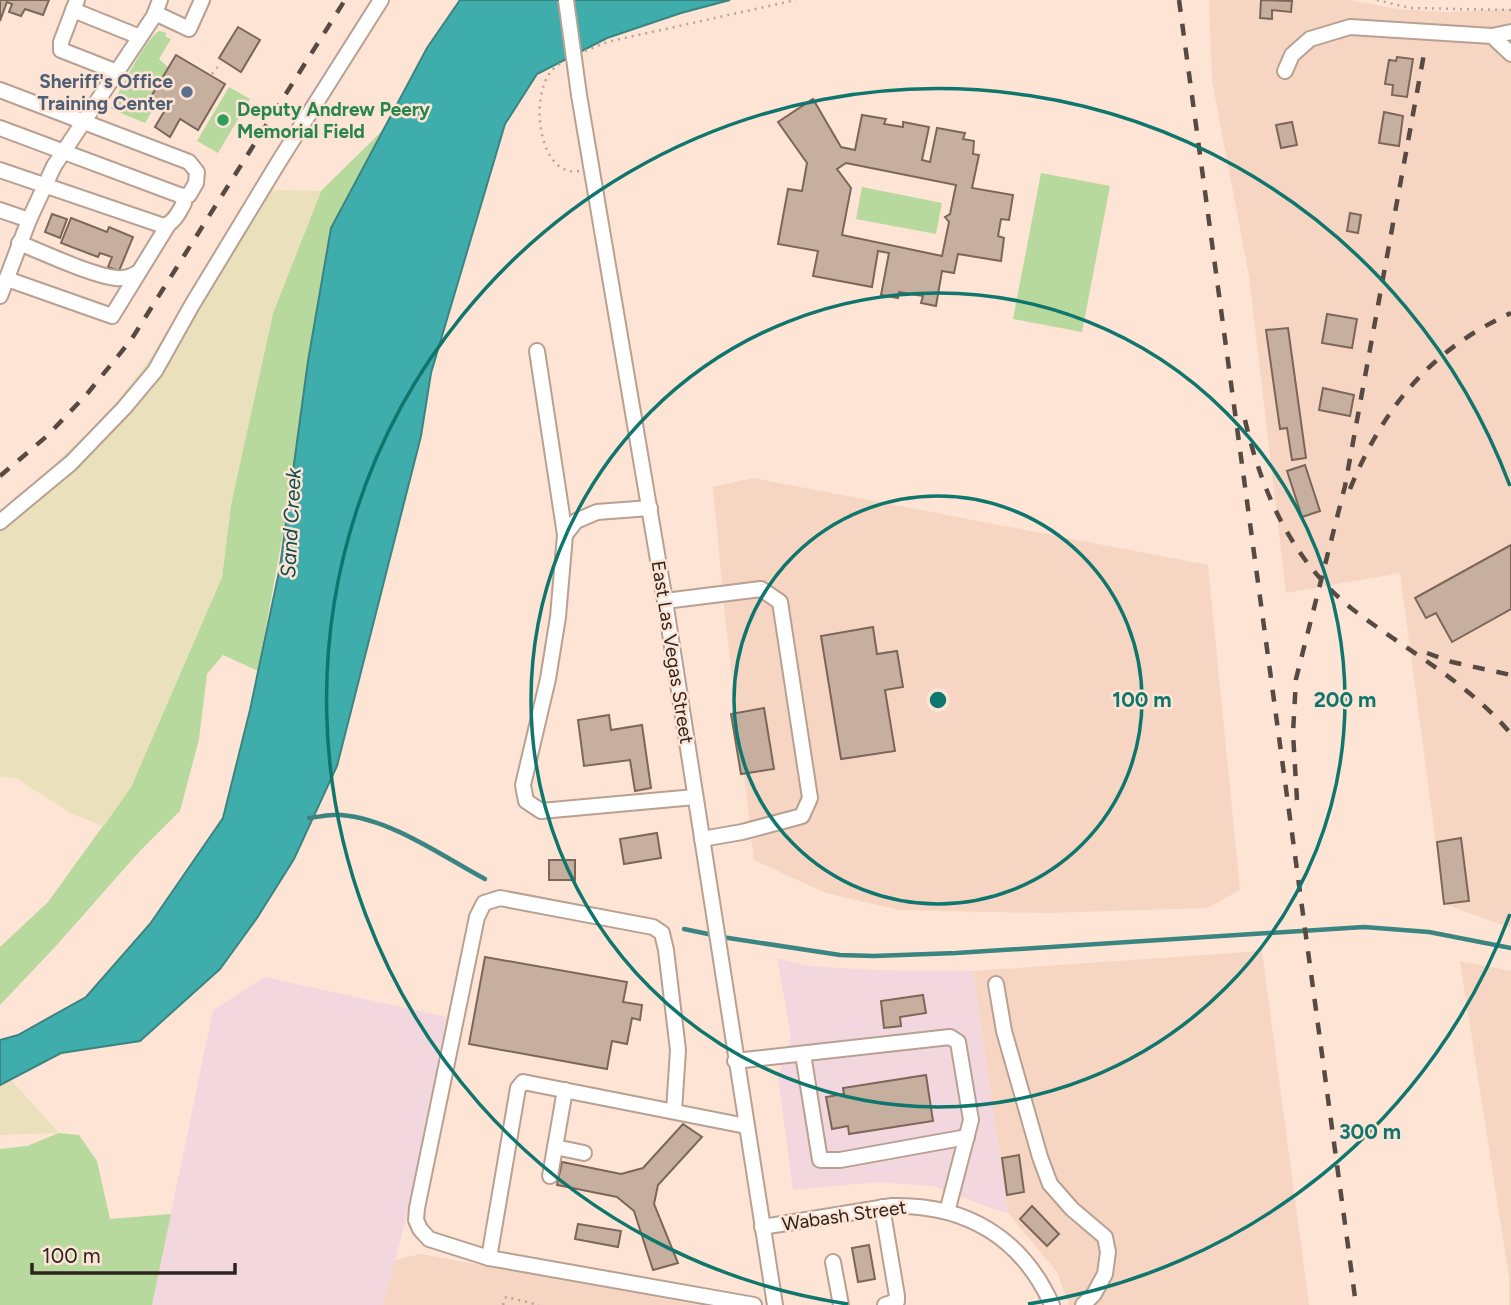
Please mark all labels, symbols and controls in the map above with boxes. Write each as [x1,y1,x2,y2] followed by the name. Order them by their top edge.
[38,70,173,115] place label: Sheriff's Office Training Center
[179,84,195,100] marker: Sheriff's Office Training Center
[237,98,430,143] place label: Deputy Andrew Peery Memorial Field
[215,112,231,128] marker: Deputy Andrew Peery Memorial Field
[275,467,306,579] water label: Sand Creek
[647,559,698,745] street label: East Las Vegas Street
[1112,687,1172,712] text: 100 m
[1314,687,1376,712] text: 200 m
[926,688,950,712] centre of rings
[1339,1119,1401,1144] text: 300 m
[780,1195,908,1236] street label: Wabash Street
[32,1232,234,1276] scale bar
[42,1243,101,1268] text: 100 m

